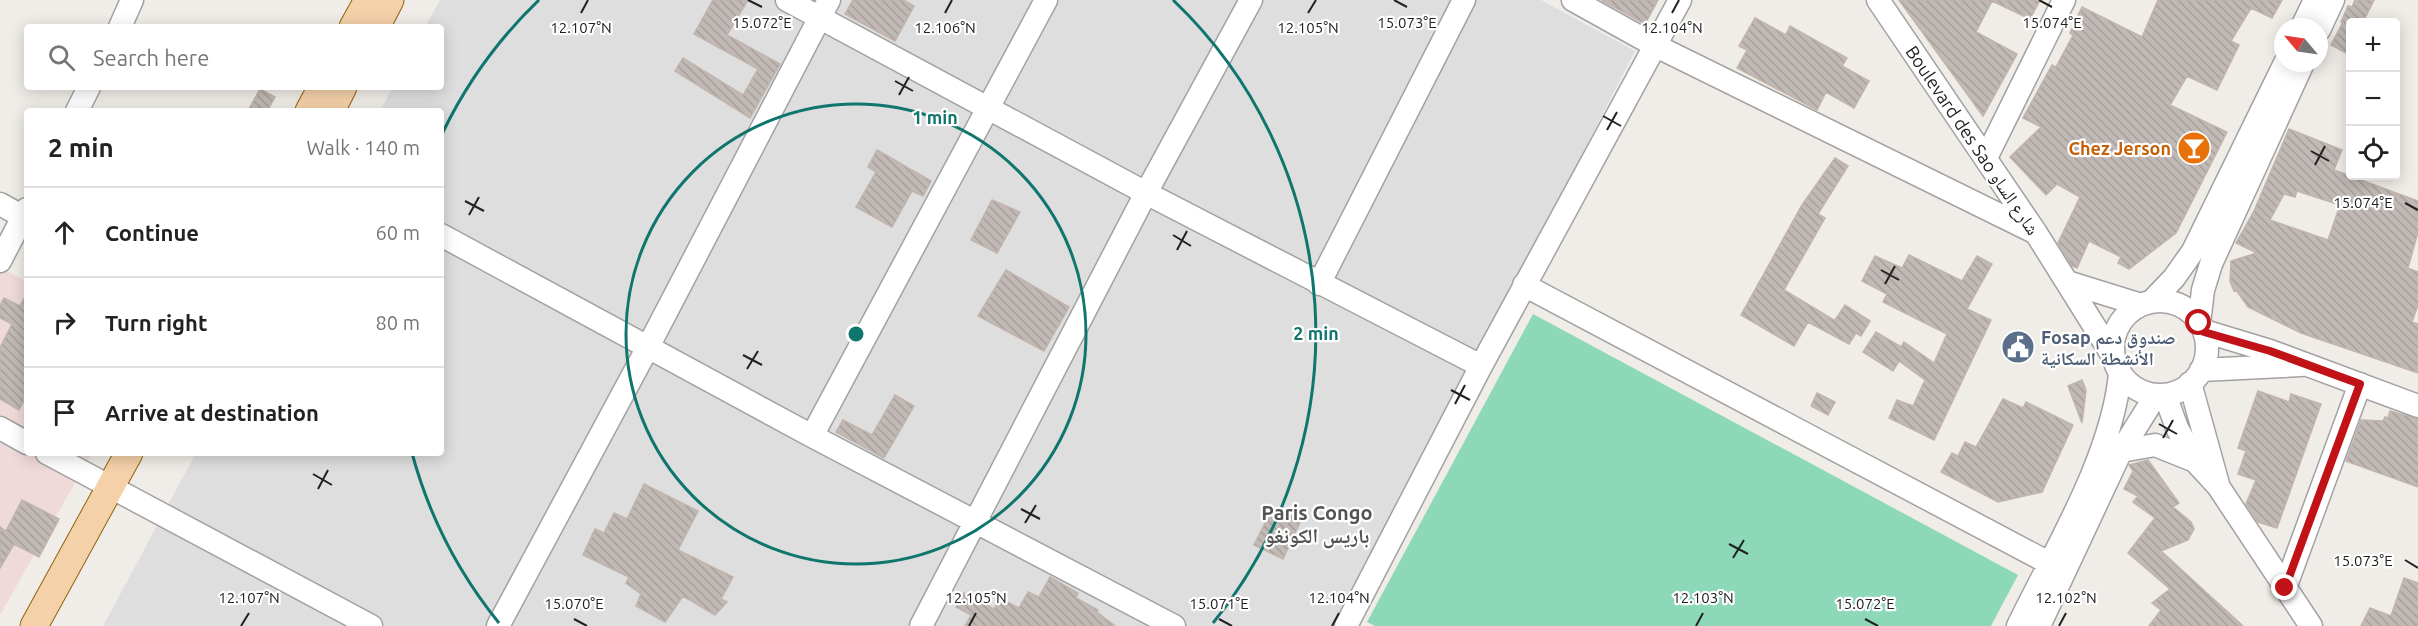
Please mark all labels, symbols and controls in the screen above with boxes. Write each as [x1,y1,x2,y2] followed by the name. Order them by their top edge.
[732,14,792,31] text: 15.072°E
[1377,14,1437,31] text: 15.073°E
[2022,14,2082,31] text: 15.074°E
[2274,18,2328,72] north arrow
[2346,18,2400,180] map controls
[2346,18,2400,72] button: +
[550,19,612,36] text: 12.107°N
[914,19,976,36] text: 12.106°N
[1277,19,1339,36] text: 12.105°N
[1641,19,1703,36] text: 12.104°N
[24,24,444,90] search box
[45,41,78,74] icon: search
[1901,42,2044,239] street label: Boulevard des Sao شارع الساو
[93,45,209,70] text: Search here
[2346,72,2400,126] button: −
[912,107,958,127] text: 1 min
[2346,126,2400,180] button: locate
[2176,130,2212,166] bar icon: Chez Jerson
[48,133,114,162] text: 2 min
[307,136,420,159] text: Walk · 140 m
[2069,138,2171,158] place label: Chez Jerson
[2333,194,2393,211] text: 15.074°E
[48,216,81,249] icon: ahead
[105,220,199,245] text: Continue
[376,221,420,244] text: 60 m
[48,306,81,339] icon: right
[2185,309,2211,335] route start
[105,310,207,335] text: Turn right
[376,311,420,334] text: 80 m
[1293,323,1339,343] text: 2 min
[846,324,866,344] centre of rings
[2041,327,2176,369] place label: Fosap صندوق دعم الأنشطة السكانية
[2000,329,2036,365] public building icon: Fosap صندوق دعم الأنشطة السكانية
[48,396,81,429] icon: arrive
[105,400,319,425] text: Arrive at destination
[1261,501,1373,549] district label: Paris Congo باريس الكونغو
[2333,552,2393,569] text: 15.073°E
[2271,574,2297,600] route end
[218,589,280,606] text: 12.107°N
[945,589,1007,606] text: 12.105°N
[1308,589,1370,606] text: 12.104°N
[1672,589,1734,606] text: 12.103°N
[2035,589,2097,606] text: 12.102°N
[544,595,604,612] text: 15.070°E
[1189,595,1249,612] text: 15.071°E
[1835,595,1895,612] text: 15.072°E

